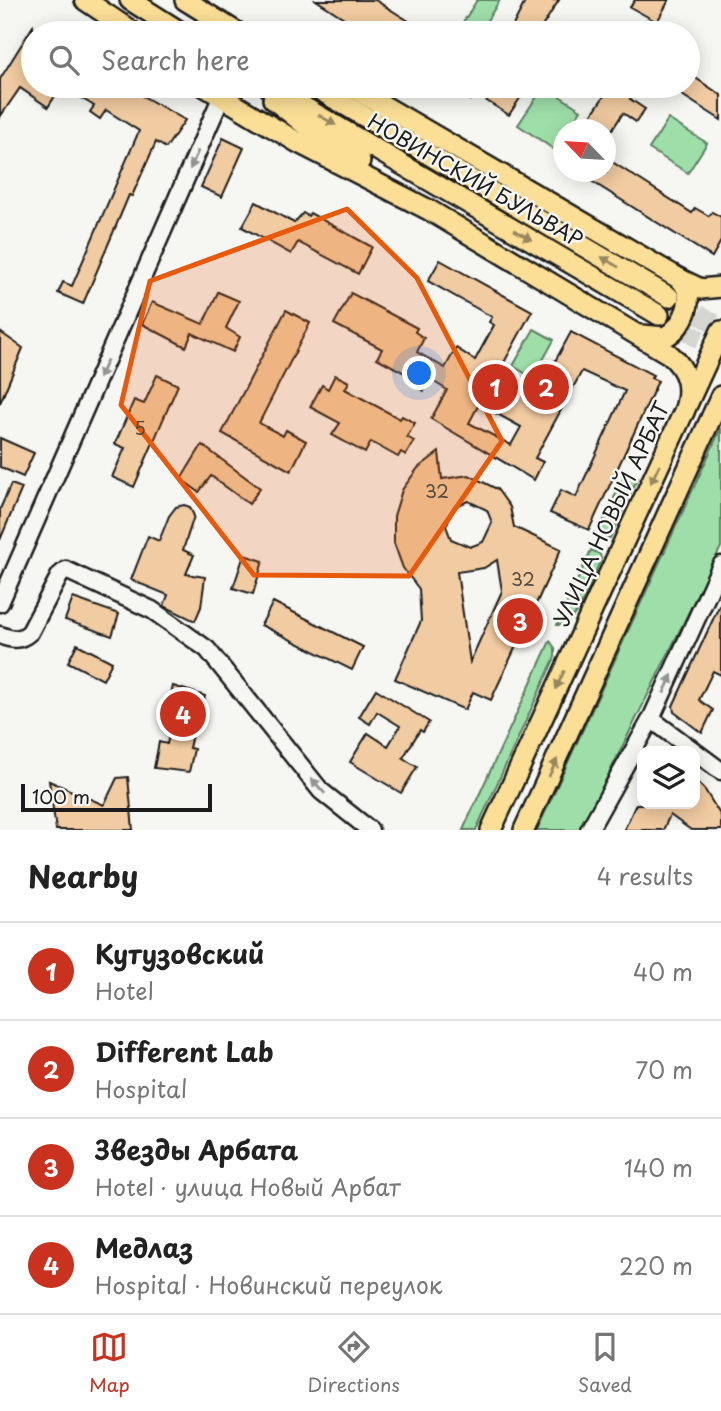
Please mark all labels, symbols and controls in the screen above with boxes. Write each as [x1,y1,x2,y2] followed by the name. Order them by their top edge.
[21,21,700,98] search box
[101,40,250,79] text: Search here
[45,41,83,79] icon: search
[362,104,590,254] street label: НОВИНСКИЙ БУЛЬВАР
[317,114,336,126] one-way arrow
[553,119,616,182] north arrow
[188,150,199,171] one-way arrow
[513,229,532,242] one-way arrow
[601,256,620,269] one-way arrow
[402,356,436,390] your location
[97,359,108,380] one-way arrow
[472,361,518,413] pin: 1
[523,361,569,413] pin: 2
[544,395,677,631] street label: УЛИЦА НОВЫЙ АРБАТ
[134,414,146,441] house number: 5
[650,464,661,484] one-way arrow
[425,477,449,504] house number: 32
[511,565,535,592] house number: 32
[497,595,543,647] pin: 3
[555,670,566,691] one-way arrow
[662,674,673,694] one-way arrow
[160,688,206,740] pin: 4
[637,746,700,809] map controls
[637,746,700,809] button: layers
[547,758,559,778] one-way arrow
[311,778,326,795] one-way arrow
[21,781,212,813] scale bar
[32,782,90,810] text: 100 m
[28,853,138,898] text: Nearby
[597,858,693,893] text: 4 results
[95,934,264,973] text: Кутузовский
[46,954,57,989] text: 1
[633,954,693,989] text: 40 m
[95,973,154,1008] text: Hotel
[95,1032,273,1071] text: Different Lab
[43,1052,59,1087] text: 2
[635,1052,693,1087] text: 70 m
[95,1071,187,1106] text: Hospital
[95,1130,298,1169] text: Звезды Арбата
[43,1150,59,1185] text: 3
[624,1150,693,1185] text: 140 m
[95,1169,400,1204] text: Hotel · улица Новый Арбат
[95,1228,193,1267] text: Медлаз
[43,1248,59,1283] text: 4
[619,1248,693,1283] text: 220 m
[95,1267,442,1302] text: Hospital · Новинский переулок
[89,1328,130,1398] tab: Map
[308,1328,400,1398] tab: Directions
[578,1328,632,1398] tab: Saved

